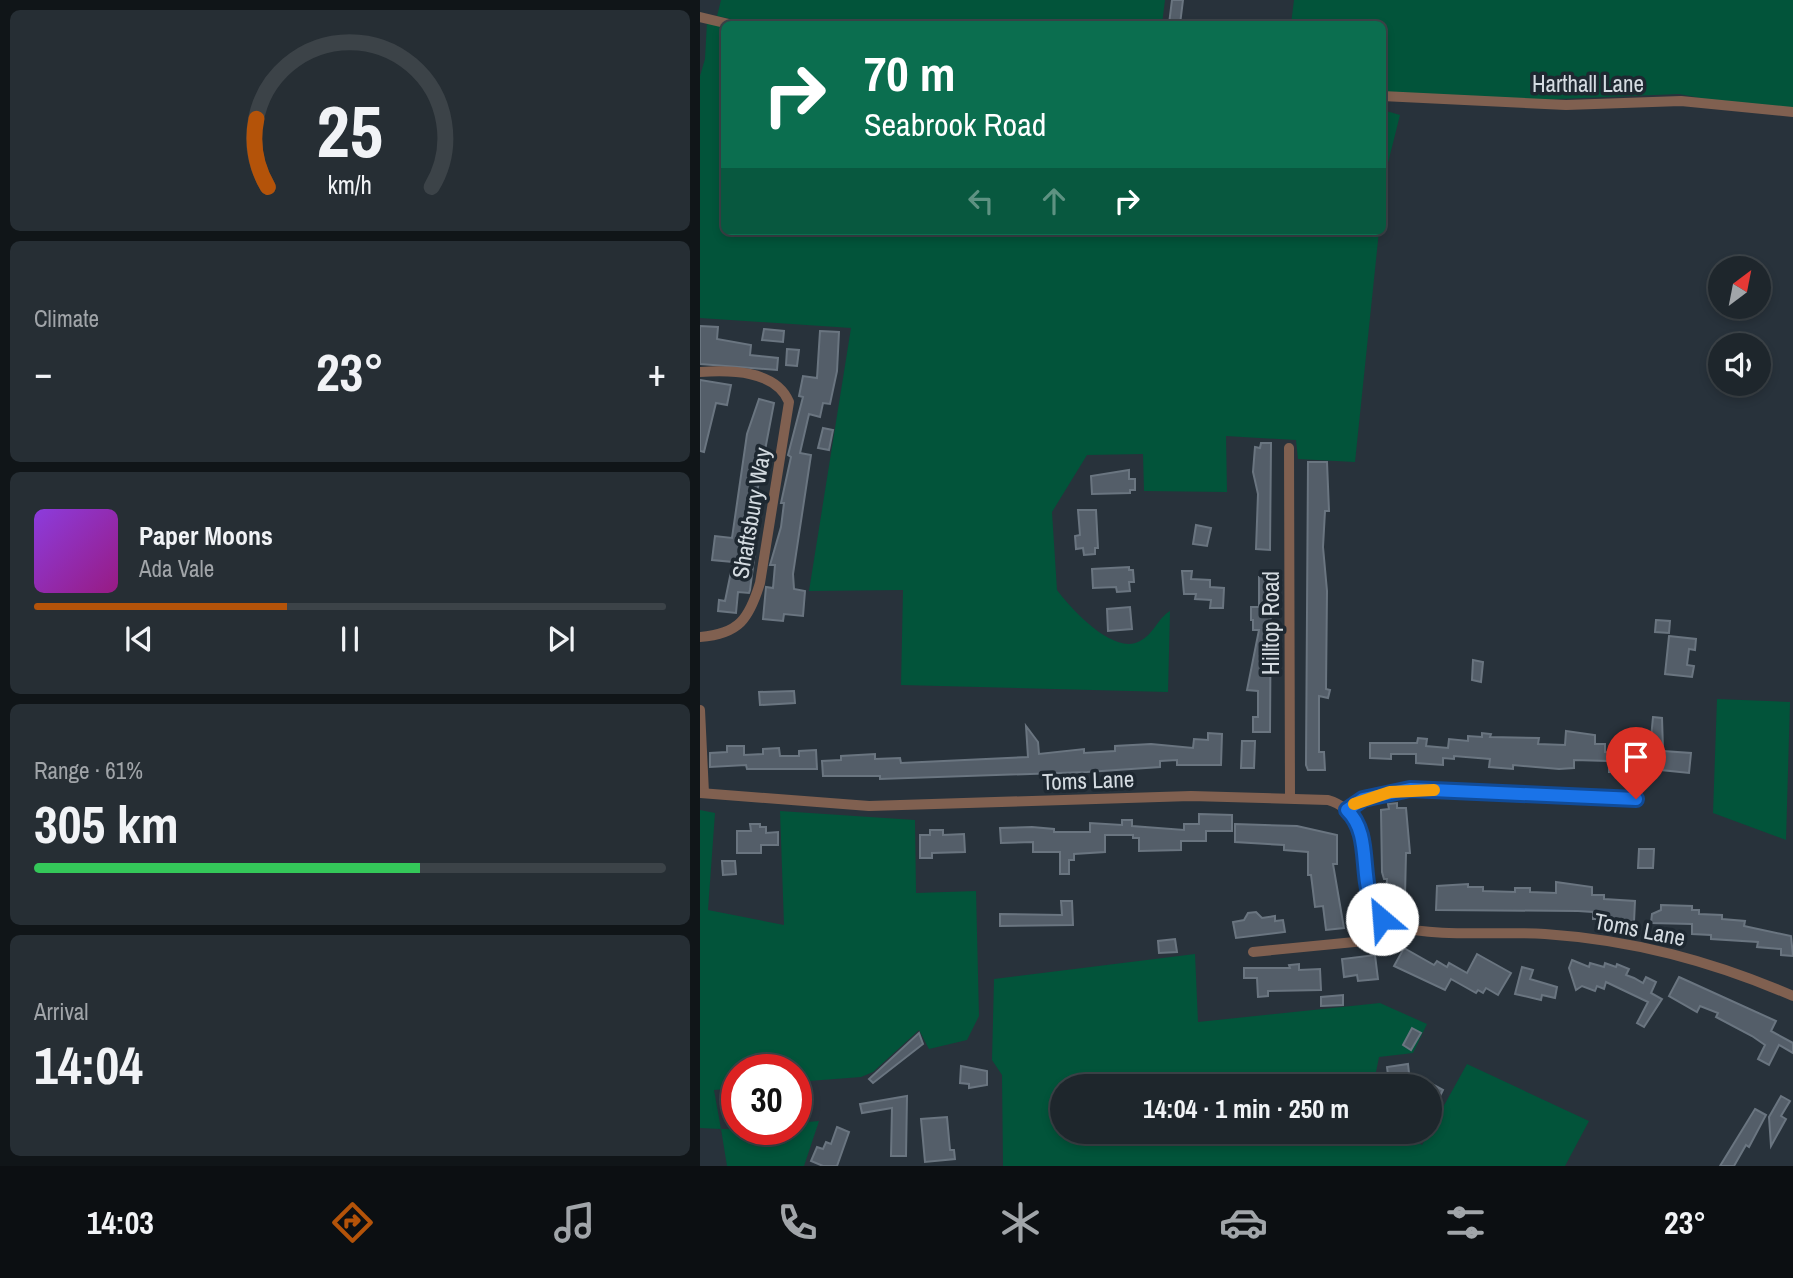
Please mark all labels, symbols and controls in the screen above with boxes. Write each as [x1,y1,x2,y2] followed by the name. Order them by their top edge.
[864,40,956,106] text: 70 m
[749,49,840,140] icon: right
[1532,68,1644,99] street label: Harthall Lane
[317,82,383,180] text: 25
[864,103,1046,146] text: Seabrook Road
[328,167,372,201] text: km/h
[962,182,1000,220] icon: left
[1035,182,1073,220] icon: ahead
[1108,182,1146,220] icon: right
[1708,256,1771,318] north arrow
[1708,256,1771,396] map controls
[34,303,99,334] text: Climate
[1708,333,1771,396] button: sound
[316,337,384,407] text: 23°
[34,347,52,398] text: −
[648,347,666,398] text: +
[724,445,778,581] street label: Shaftsbury Way
[139,518,273,553] text: Paper Moons
[139,553,214,584] text: Ada Vale
[1255,571,1286,675] street label: Hilltop Road
[120,620,158,658] icon: previous
[331,620,369,658] icon: pause
[542,620,580,658] icon: next
[1606,727,1666,799] pin
[1617,738,1655,776] icon: arrive
[34,755,143,786] text: Range · 61%
[1041,763,1135,797] street label: Toms Lane
[34,789,179,859] text: 305 km
[1345,882,1419,956] position arrow
[1592,905,1688,953] street label: Toms Lane
[34,996,89,1027] text: Arrival
[34,1030,143,1100] text: 14:04
[721,1054,812,1145] speed limit sign: 30
[1143,1091,1349,1126] text: 14:04 · 1 min · 250 m
[328,1198,377,1247] icon: directions
[550,1198,599,1247] icon: music
[773,1198,822,1247] icon: phone
[996,1198,1045,1247] icon: climate
[1219,1198,1268,1247] icon: car
[1441,1198,1490,1247] icon: filters
[87,1201,154,1244] text: 14:03
[1664,1201,1706,1244] text: 23°

